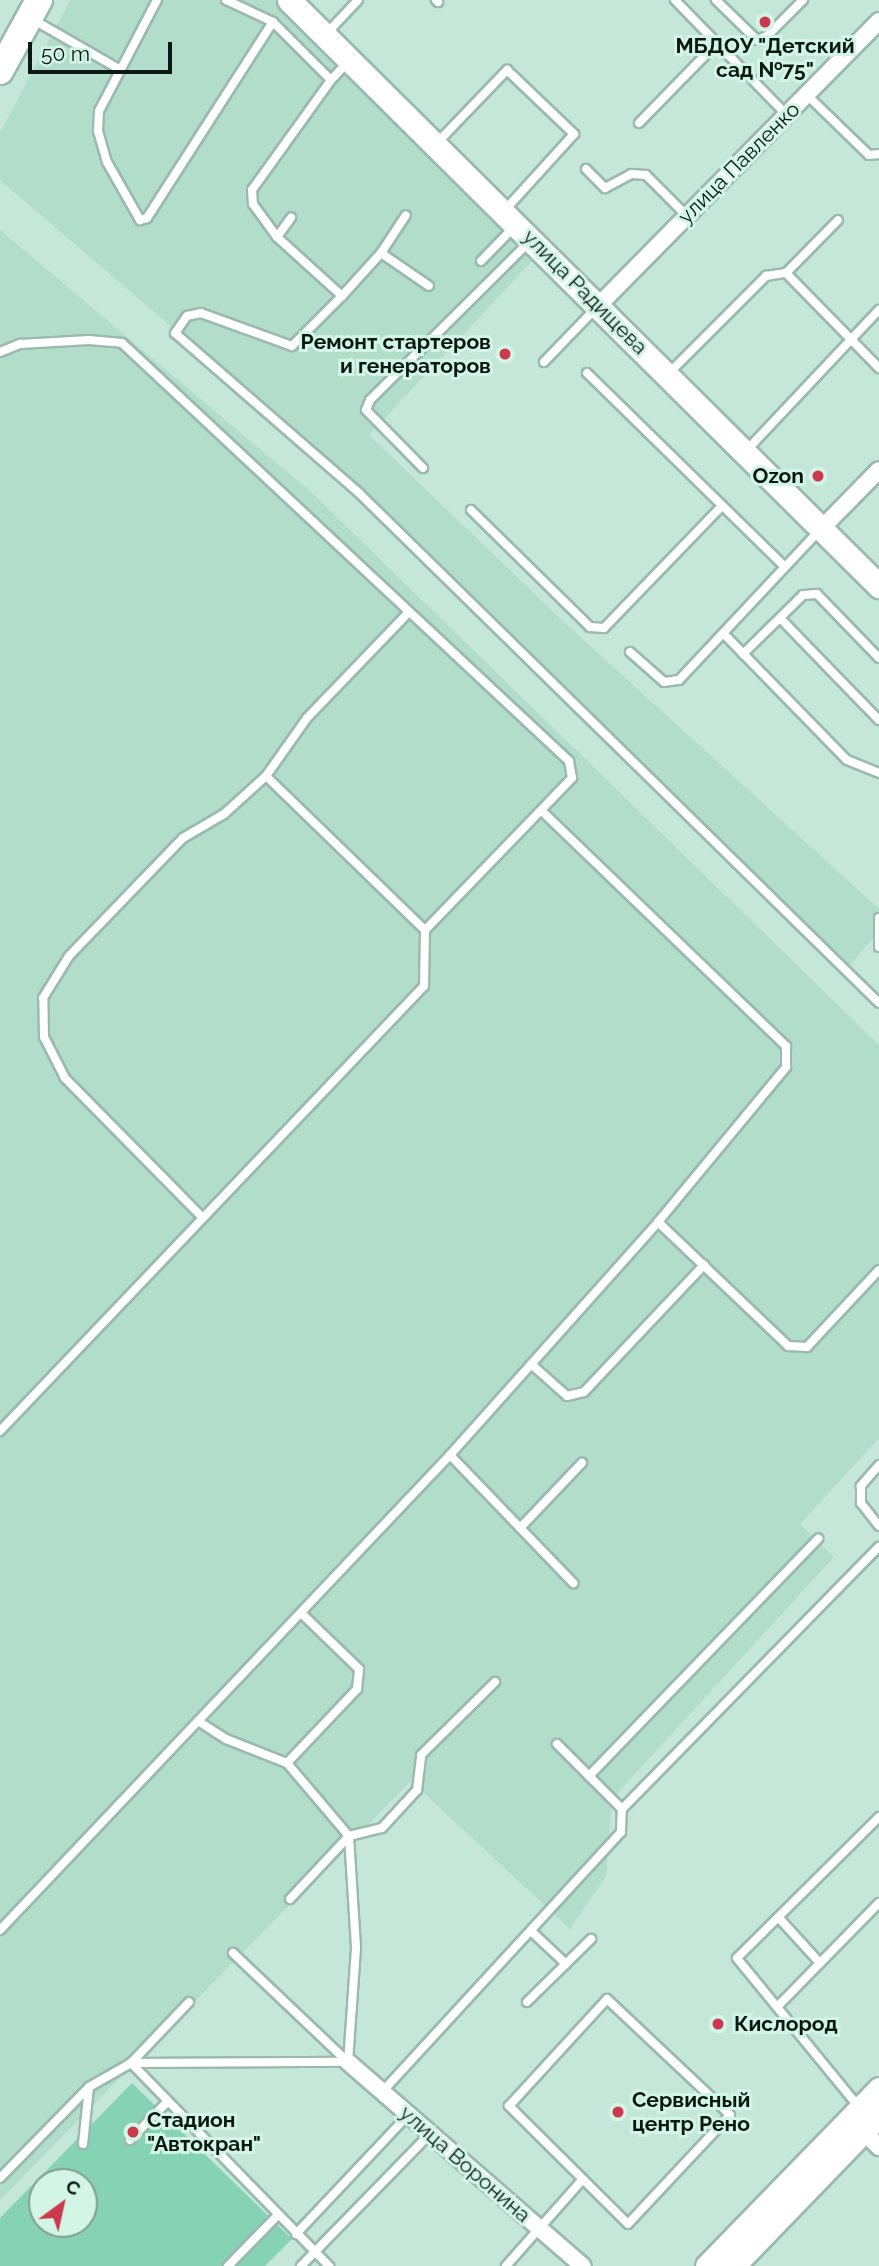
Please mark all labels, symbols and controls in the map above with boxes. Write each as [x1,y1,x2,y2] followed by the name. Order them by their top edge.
[757,14,773,30] marker: МБДОУ "Детский сад №75"
[32,28,175,72] scale bar
[675,33,855,83] place label: МБДОУ "Детский сад №75"
[41,41,90,66] text: 50 m
[673,97,805,229] street label: улица Павленко
[517,224,653,360] street label: улица Радищева
[301,329,491,379] place label: Ремонт стартеров и генераторов
[497,346,513,362] marker: Ремонт стартеров и генераторов
[753,463,804,489] place label: Ozon
[810,468,826,484] marker: Ozon
[734,2011,838,2037] place label: Кислород
[708,2014,728,2034] marker: Кислород
[632,2087,750,2137] place label: Сервисный центр Рено
[394,2100,536,2228] street label: улица Воронина
[610,2104,626,2120] marker: Сервисный центр Рено
[147,2107,261,2157] place label: Стадион "Автокран"
[125,2124,141,2140] marker: Стадион "Автокран"
[28,2168,98,2238] north arrow
[62,2174,85,2200] text: С

